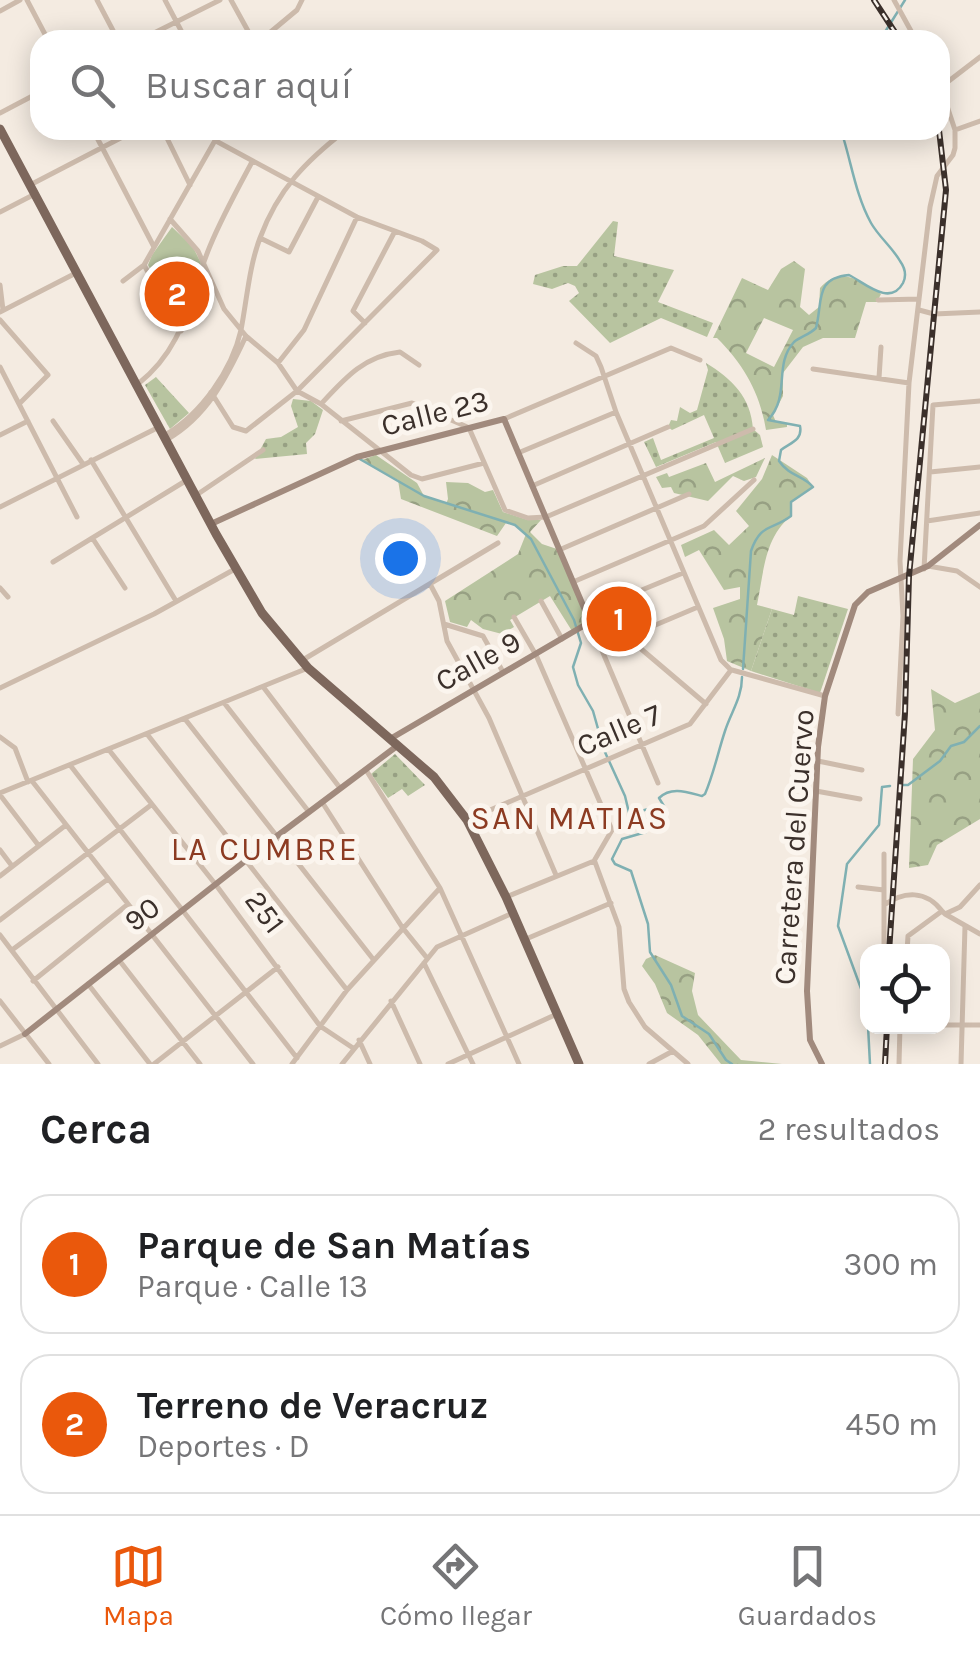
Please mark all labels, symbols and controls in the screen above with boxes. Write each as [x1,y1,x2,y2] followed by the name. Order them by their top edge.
[30,30,950,140] search box
[65,58,120,113] icon: search
[145,63,352,108] text: Buscar aquí
[144,256,210,332] pin: 2
[378,382,492,444] street label: Calle 23
[375,533,426,584] your location
[586,582,652,656] pin: 1
[429,623,527,699] street label: Calle 9
[571,696,667,764] street label: Calle 7
[766,708,822,986] street label: Carretera del Cuervo
[470,800,670,837] district label: SAN MATIAS
[171,831,359,868] district label: LA CUMBRE
[237,883,293,941] street label: 251
[117,889,167,939] street label: 90
[860,944,950,1034] map controls
[860,944,950,1034] button: locate
[40,1104,152,1154] text: Cerca
[758,1111,940,1148] text: 2 resultados
[137,1223,531,1268] text: Parque de San Matías
[69,1246,80,1283] text: 1
[844,1246,938,1283] text: 300 m
[137,1268,368,1305] text: Parque · Calle 13
[137,1383,488,1428] text: Terreno de Veracruz
[65,1406,84,1443] text: 2
[846,1406,938,1443] text: 450 m
[137,1428,310,1465] text: Deportes · D
[103,1539,174,1632] tab: Mapa
[380,1539,532,1632] tab: Cómo llegar
[738,1539,877,1632] tab: Guardados

